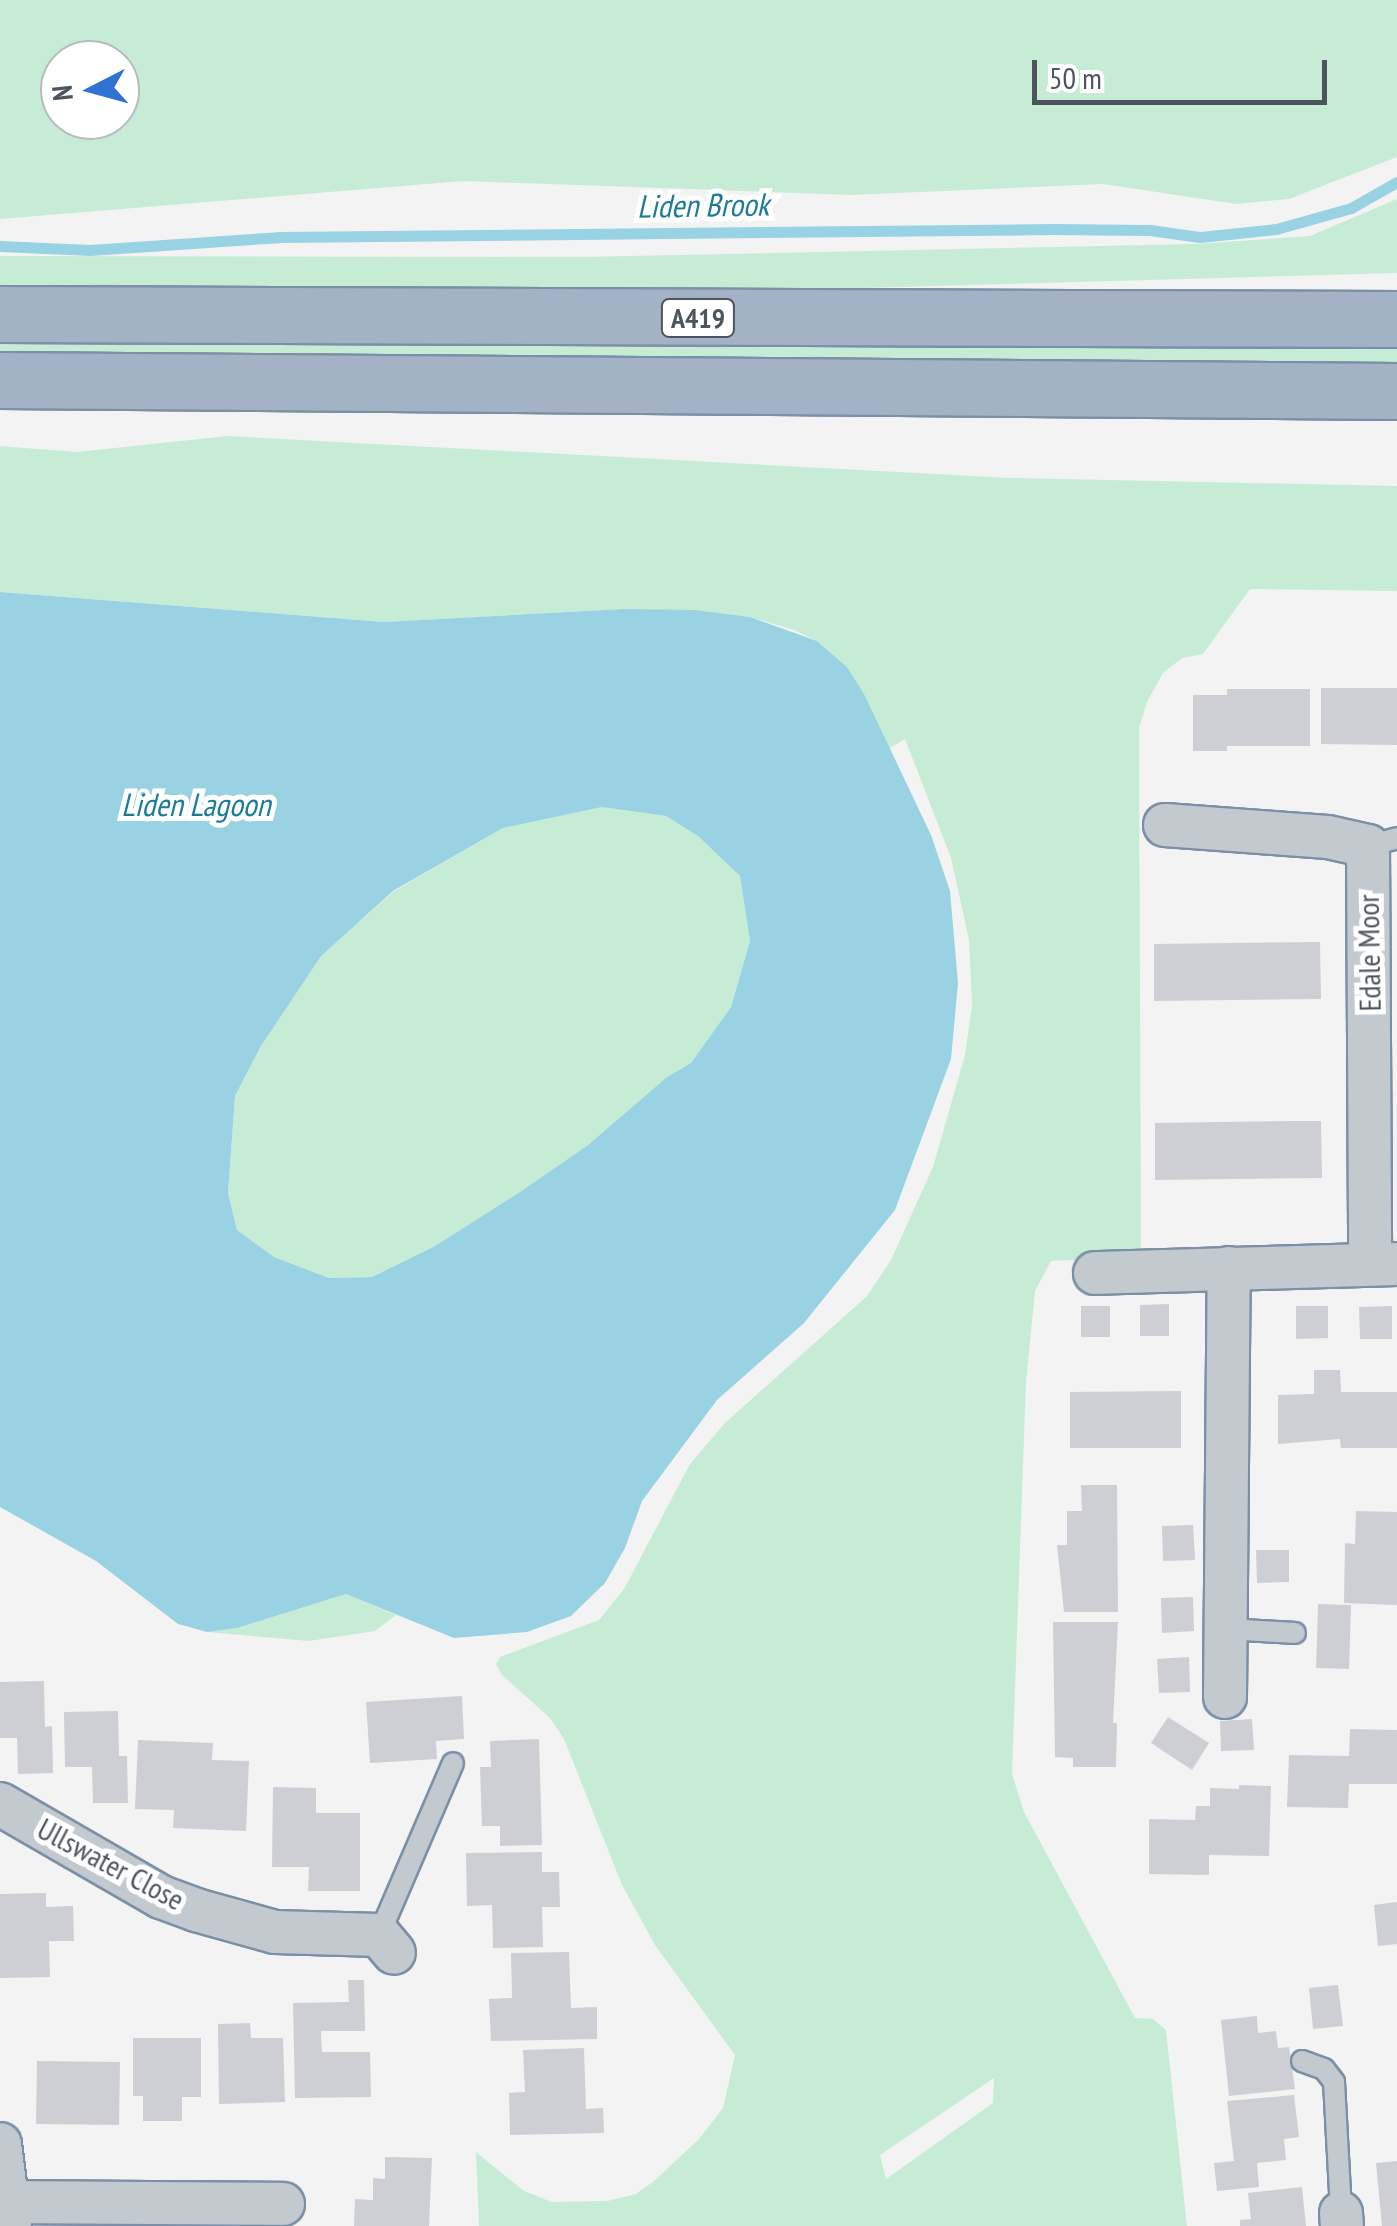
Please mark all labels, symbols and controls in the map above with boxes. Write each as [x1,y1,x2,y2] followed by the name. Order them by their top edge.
[40,40,140,140] north arrow
[1037,40,1332,102] scale bar
[1049,58,1102,97] text: 50 m
[42,84,81,102] text: N
[637,185,769,225] water label: Liden Brook
[660,295,736,341] road number: A419
[121,785,271,823] water label: Liden Lagoon
[1350,894,1388,1012] street label: Edale Moor
[32,1810,190,1918] street label: Ullswater Close

